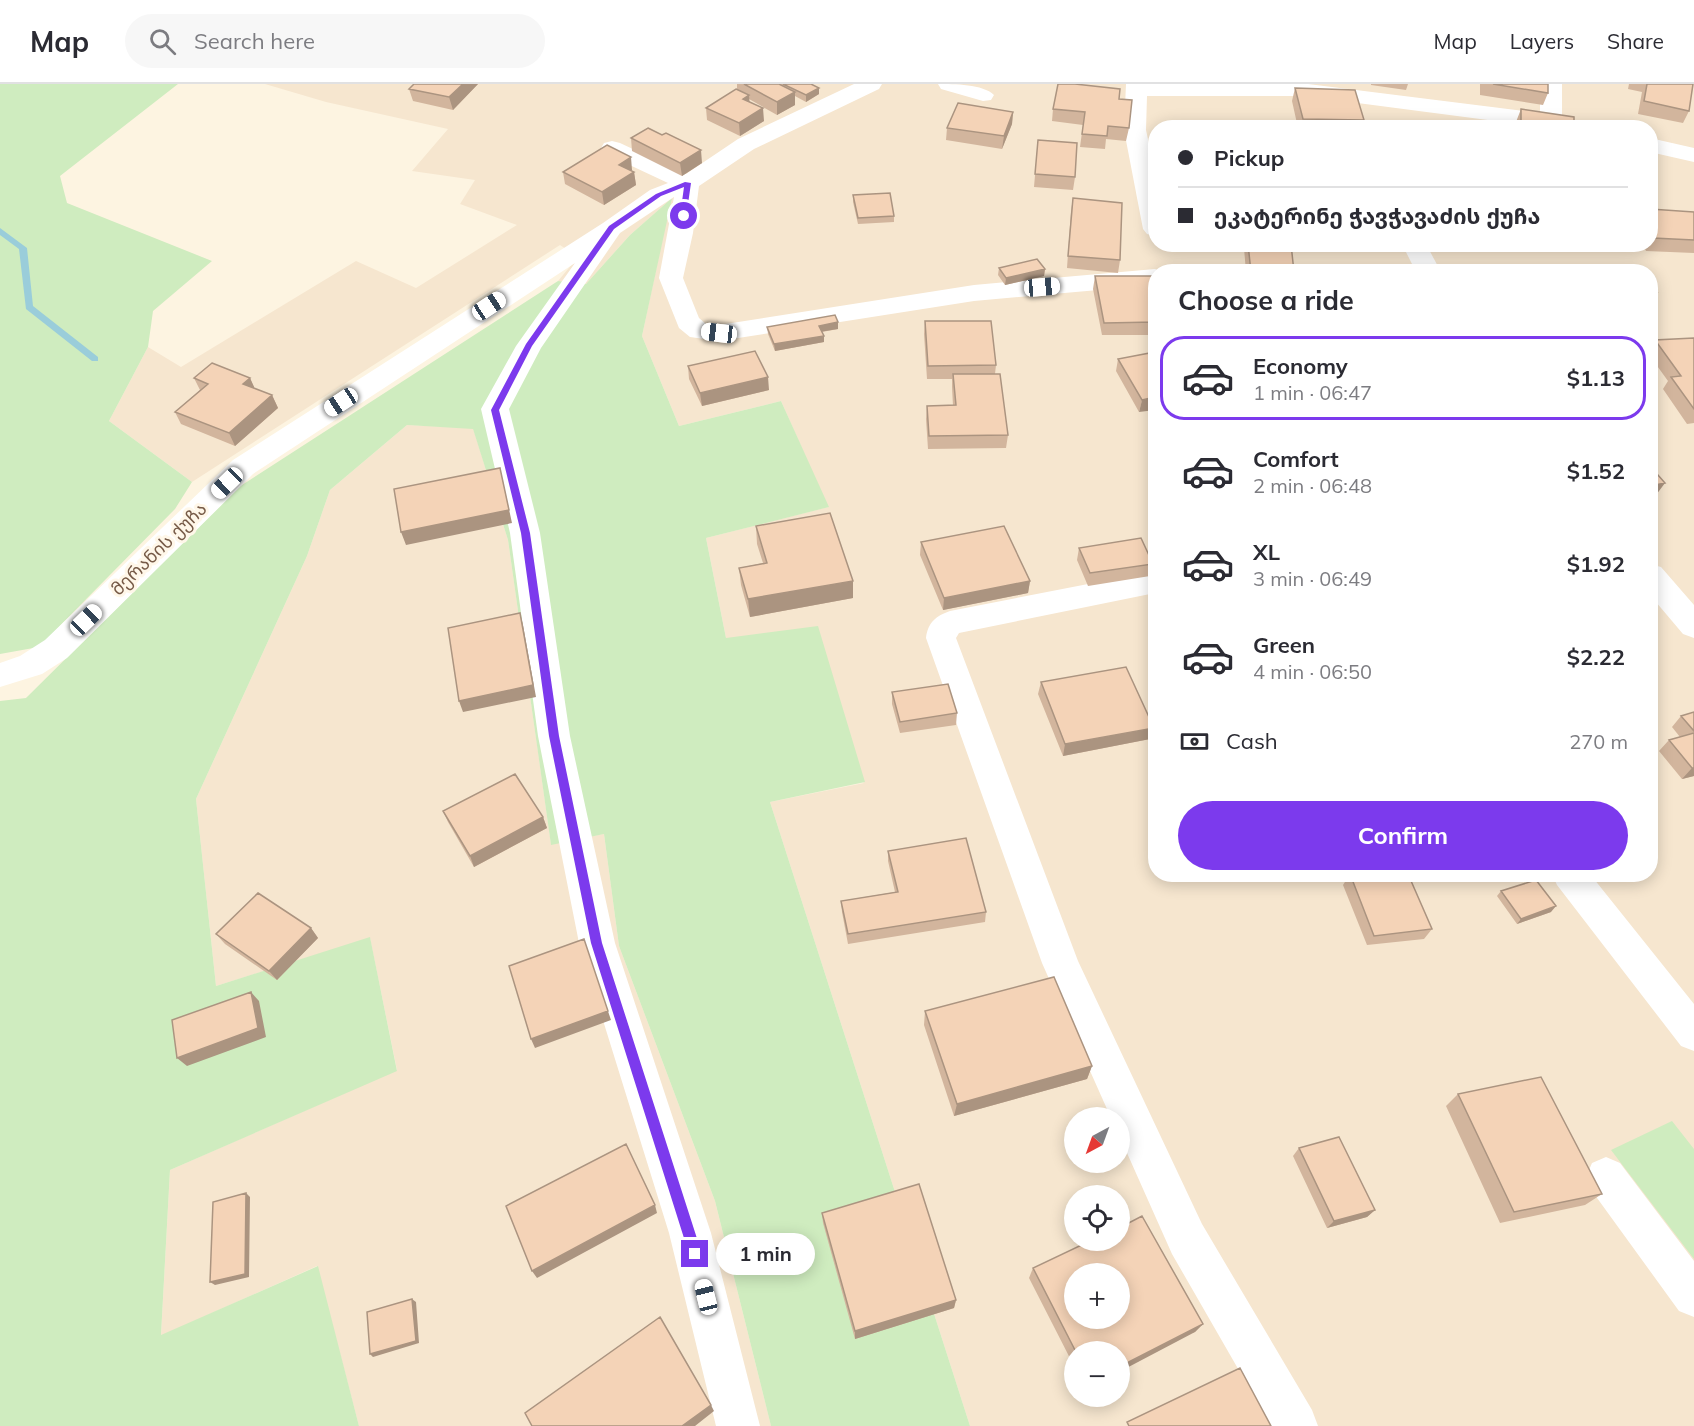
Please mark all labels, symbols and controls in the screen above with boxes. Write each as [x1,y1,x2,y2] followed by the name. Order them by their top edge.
[125,14,545,68] search box
[30,24,89,59] text: Map
[146,25,179,58] icon: search
[194,27,315,55] text: Search here
[1434,28,1477,54] text: Map
[1510,28,1574,54] text: Layers
[1607,28,1664,54] text: Share
[1214,144,1284,172] text: Pickup
[670,202,697,229] route start
[1214,202,1540,230] text: ეკატერინე ჭავჭავაძის ქუჩა
[1023,276,1061,298] car
[1178,283,1354,317] text: Choose a ride
[469,289,509,323] car
[700,322,738,344] car
[1181,351,1235,405] icon: car
[1253,352,1348,380] text: Economy
[1567,364,1625,392] text: $1.13
[1253,380,1372,405] text: 1 min · 06:47
[321,385,361,419] car
[1181,444,1235,498] icon: car
[1253,445,1339,473] text: Comfort
[1567,457,1625,485] text: $1.52
[208,464,246,502] car
[1253,473,1372,498] text: 2 min · 06:48
[106,497,211,600] street label: მერანის ქუჩა
[1181,537,1235,591] icon: car
[1253,538,1280,566] text: XL
[1567,550,1625,578] text: $1.92
[1253,566,1372,591] text: 3 min · 06:49
[67,601,105,639] car
[1181,630,1235,684] icon: car
[1253,631,1315,659] text: Green
[1567,643,1625,671] text: $2.22
[1253,659,1372,684] text: 4 min · 06:50
[1178,725,1211,758] icon: cash
[1226,727,1278,755] text: Cash
[1569,729,1628,754] text: 270 m
[1178,801,1628,870] button: Confirm
[1064,1107,1130,1173] north arrow
[1064,1107,1130,1407] map controls
[1064,1185,1130,1251] button: locate
[716,1233,815,1275] callout: 1 min
[681,1240,708,1267] route end
[739,1241,792,1266] text: 1 min
[1064,1263,1130,1329] button: +
[693,1277,719,1317] car
[1064,1341,1130,1407] button: −

